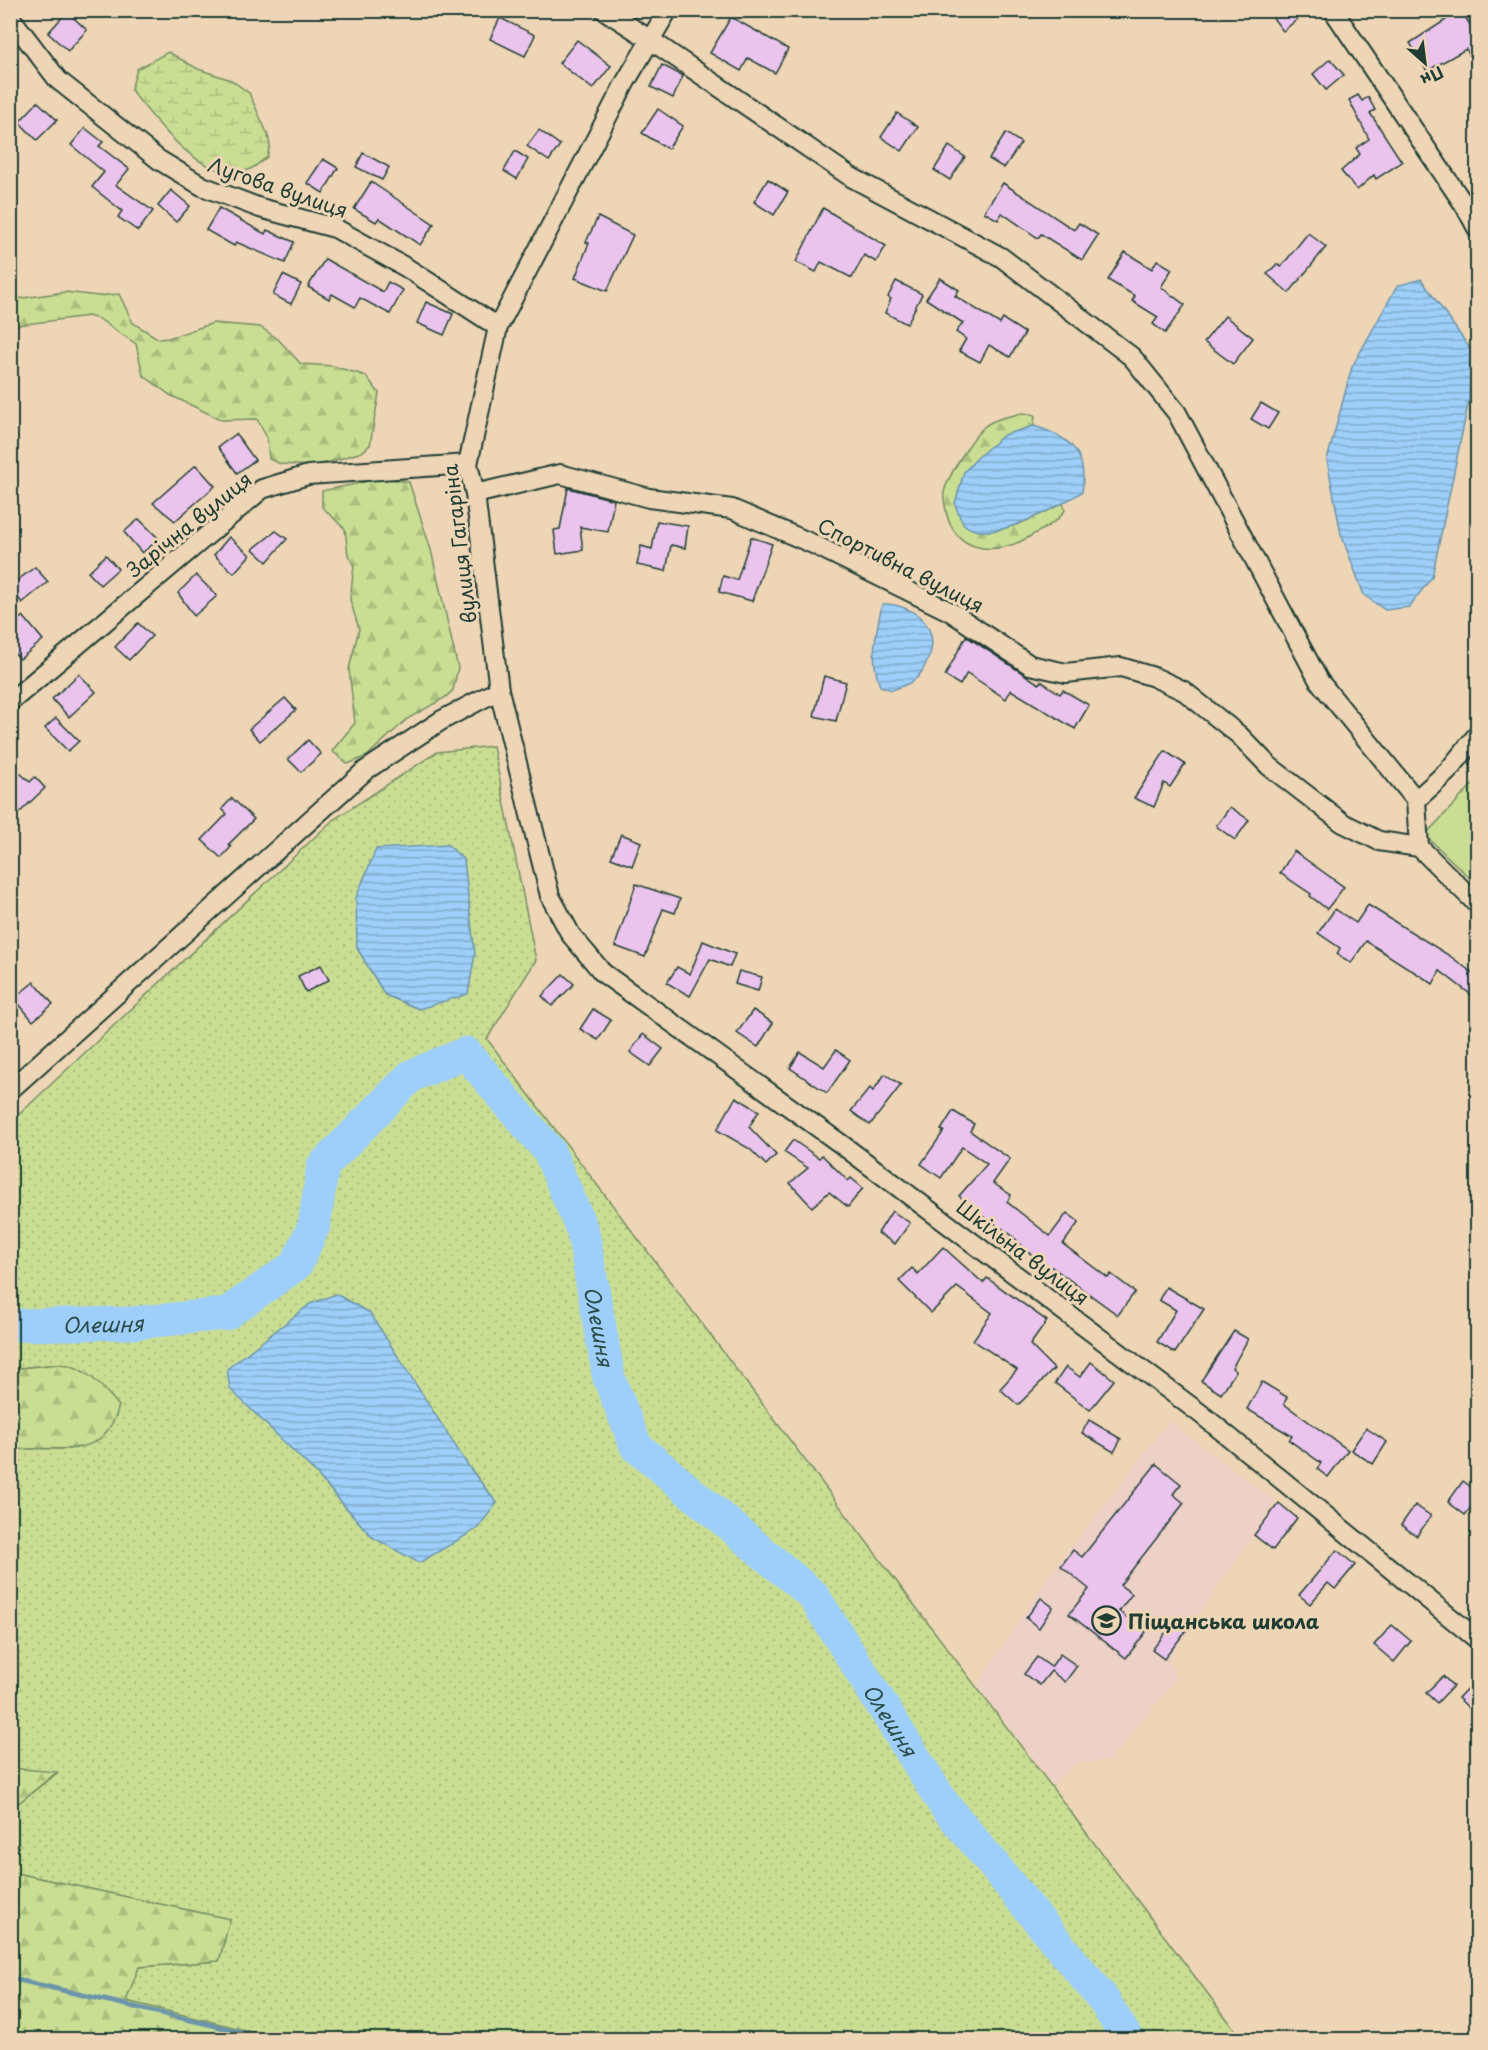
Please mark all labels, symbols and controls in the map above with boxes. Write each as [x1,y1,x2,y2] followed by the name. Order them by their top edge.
[1395,33,1455,93] north arrow
[1417,61,1448,93] text: Пн
[204,149,352,225] street label: Лугова вулиця
[434,462,484,625] street label: вулиця Гагаріна
[120,464,258,584] street label: Зарічна вулиця
[813,510,989,620] street label: Спортивна вулиця
[950,1192,1096,1312] street label: Шкільна вулиця
[577,1284,623,1371] water label: Олешня
[62,1306,147,1340] water label: Олешня
[1091,1605,1123,1637] school or university icon: Піщанська школа
[1128,1606,1320,1636] place label: Піщанська школа
[856,1677,927,1764] water label: Олешня

